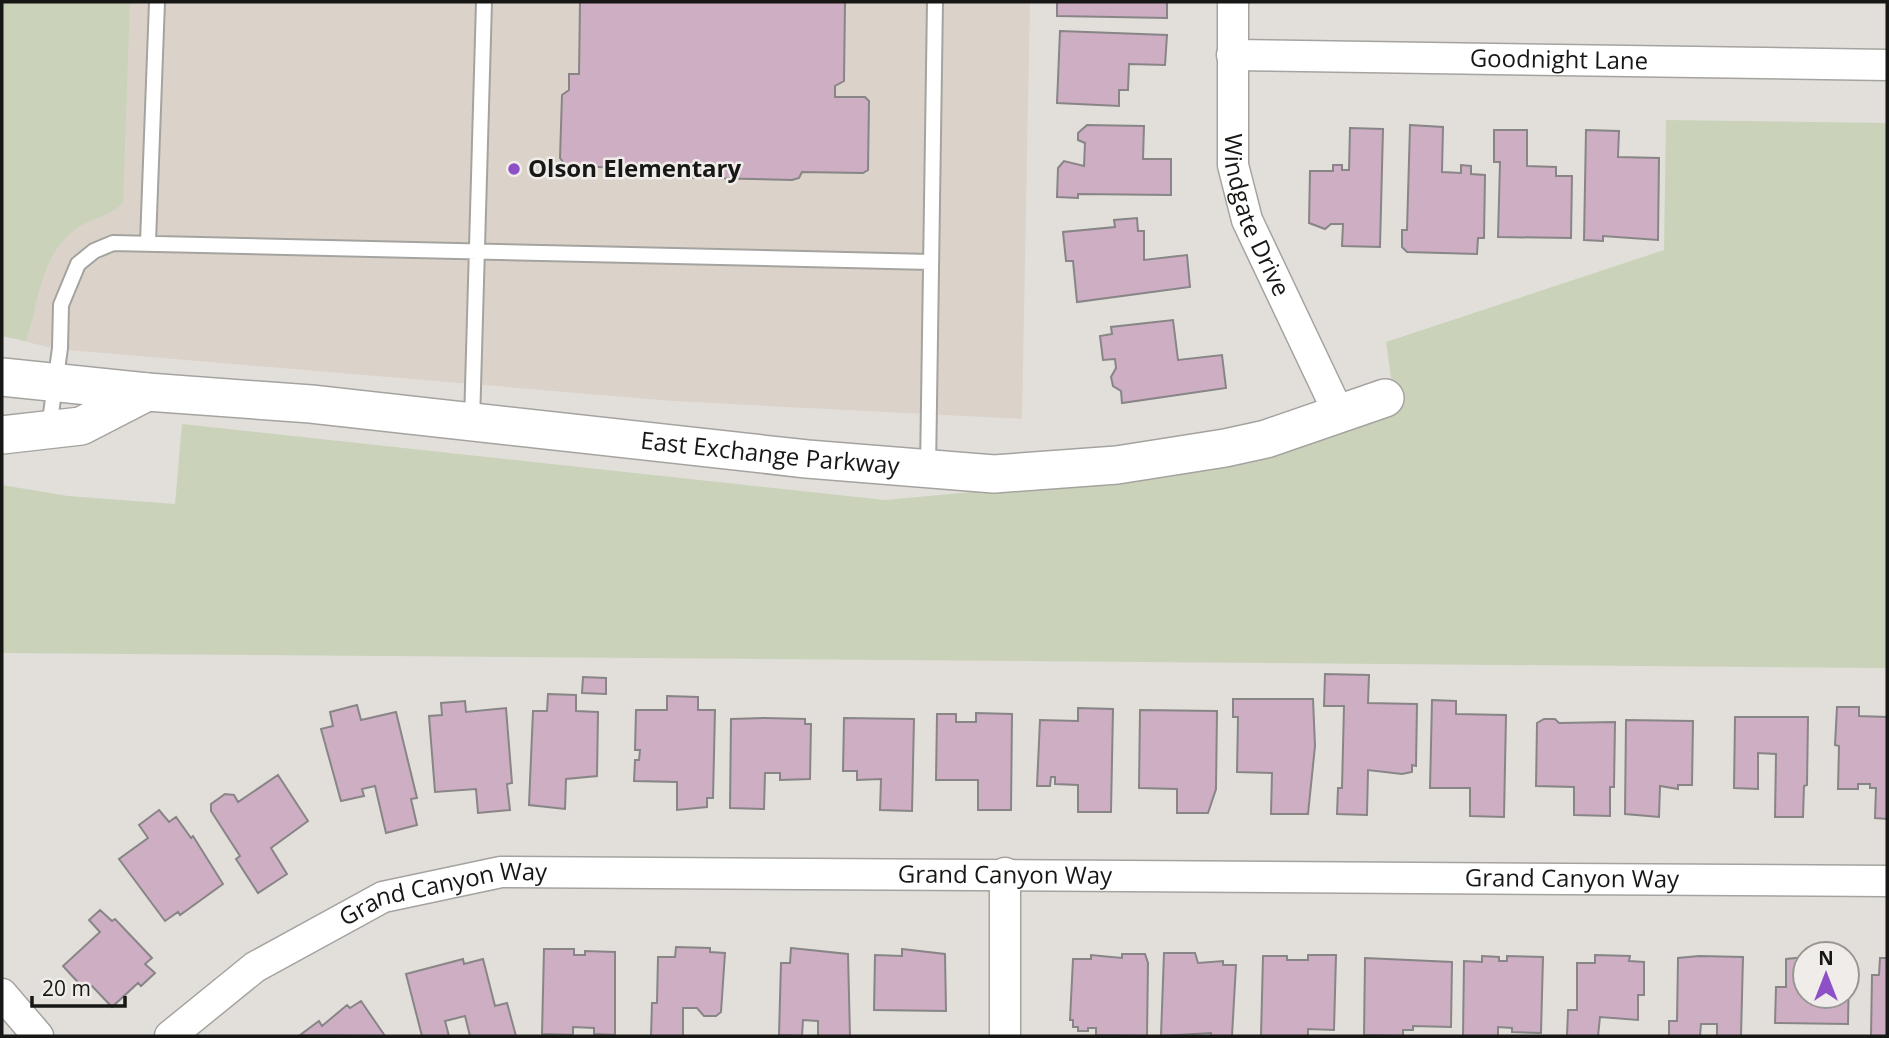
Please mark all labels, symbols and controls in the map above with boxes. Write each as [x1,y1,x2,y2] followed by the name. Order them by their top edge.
[1470,41,1648,76] street label: Goodnight Lane
[1218,133,1299,301] street label: Windgate Drive
[528,151,742,184] place label: Olson Elementary
[506,161,522,177] marker: Olson Elementary
[639,423,902,481] street label: East Exchange Parkway
[333,854,548,933] street label: Grand Canyon Way
[898,857,1113,891] street label: Grand Canyon Way
[1465,860,1680,895] street label: Grand Canyon Way
[1791,940,1861,1010] north arrow
[1818,945,1834,971] text: N
[32,964,124,1008] scale bar
[42,974,91,1002] text: 20 m

